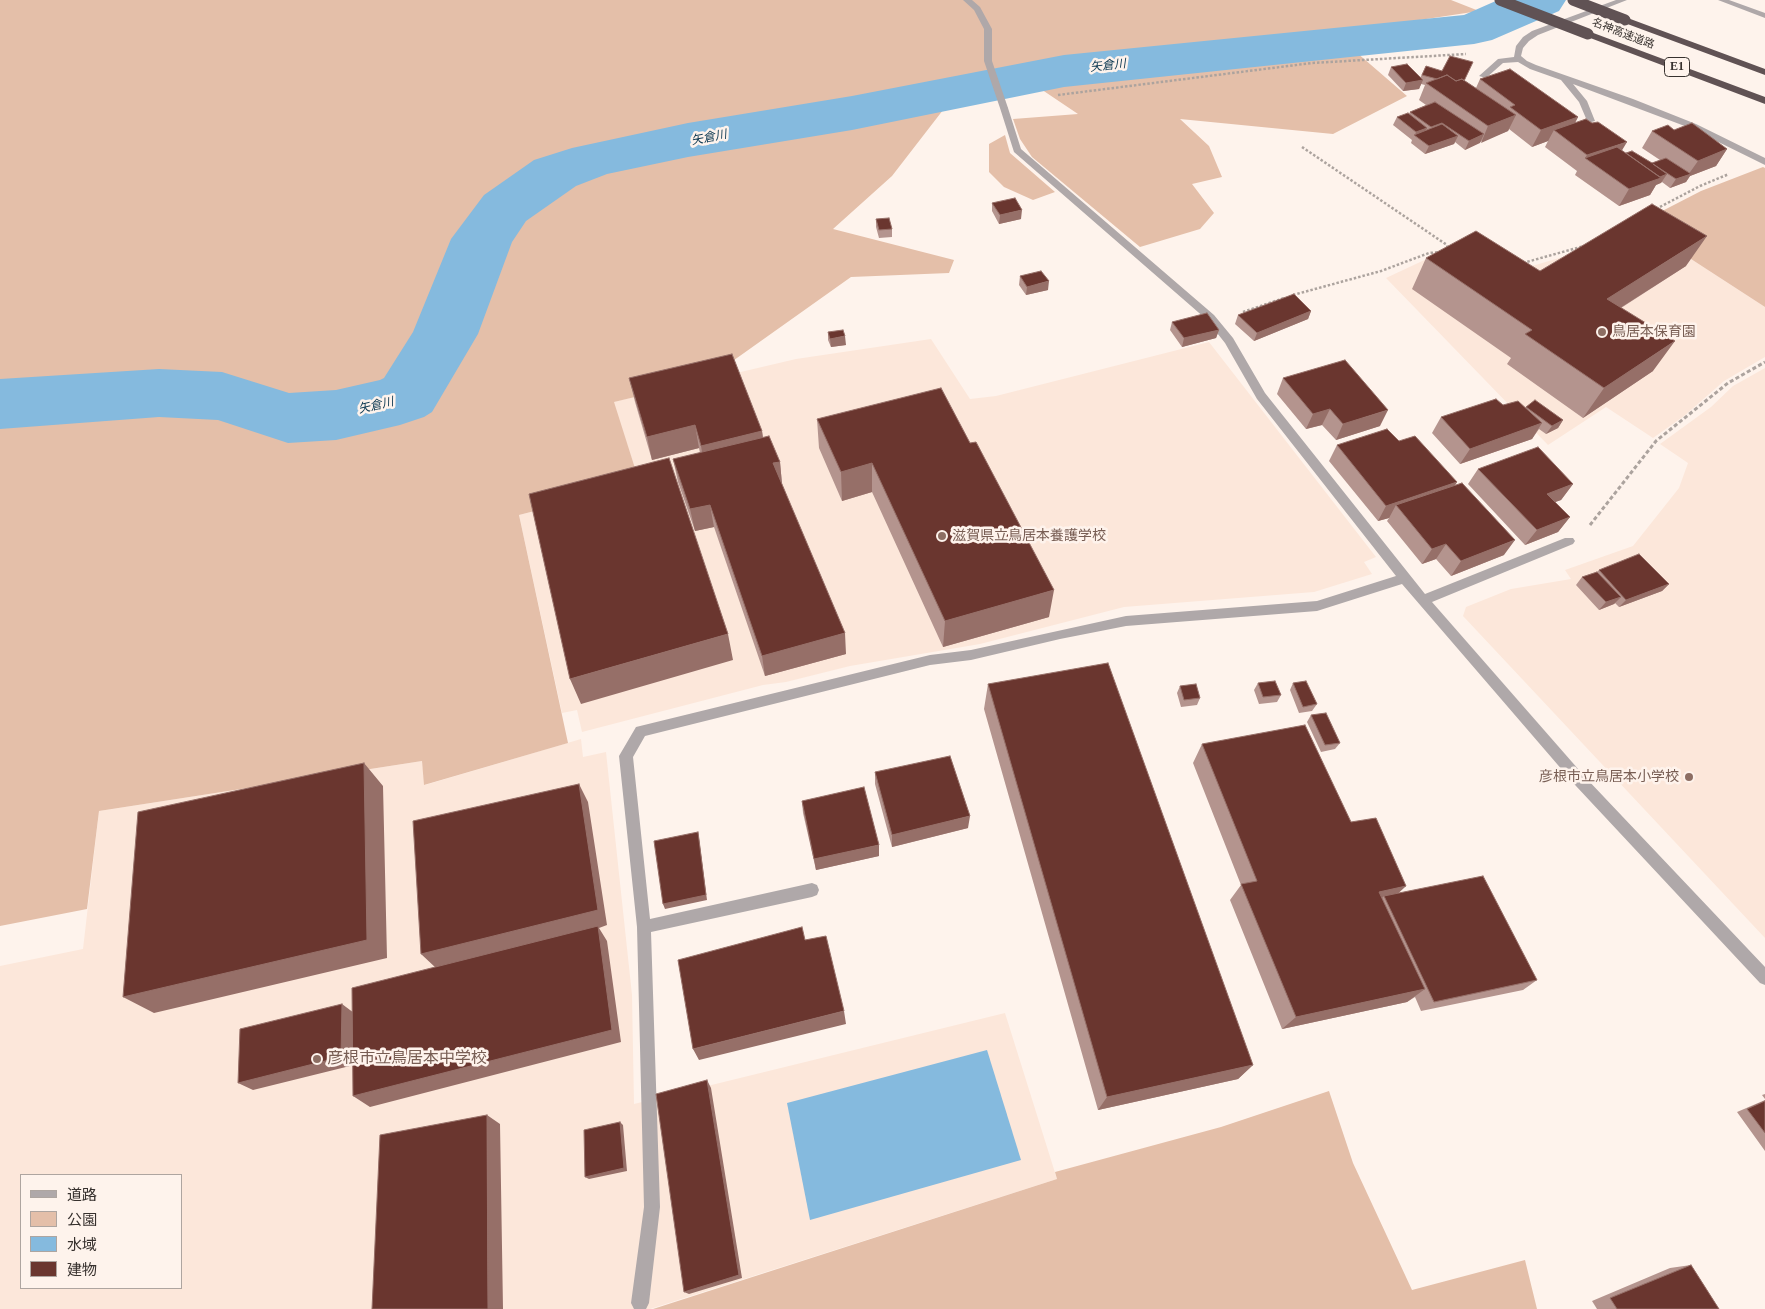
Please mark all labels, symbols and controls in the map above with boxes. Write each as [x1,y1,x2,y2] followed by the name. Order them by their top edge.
[1590,16,1656,52] street label: 名神高速道路
[1089,57,1127,75] water label: 矢倉川
[1664,58,1690,76] road number: E1
[690,127,728,149] water label: 矢倉川
[1612,324,1696,340] place label: 鳥居本保育園
[1596,326,1608,338] marker: 鳥居本保育園
[357,395,395,417] water label: 矢倉川
[952,528,1106,544] place label: 滋賀県立鳥居本養護学校
[936,530,948,542] marker: 滋賀県立鳥居本養護学校
[1539,769,1679,785] place label: 彦根市立鳥居本小学校
[1683,771,1695,783] marker: 彦根市立鳥居本小学校
[327,1049,487,1069] place label: 彦根市立鳥居本中学校
[311,1053,323,1065] marker: 彦根市立鳥居本中学校
[20,1174,182,1289] legend
[67,1187,97,1203] text: 道路
[67,1212,97,1228] text: 公園
[67,1237,97,1253] text: 水域
[67,1262,97,1278] text: 建物

